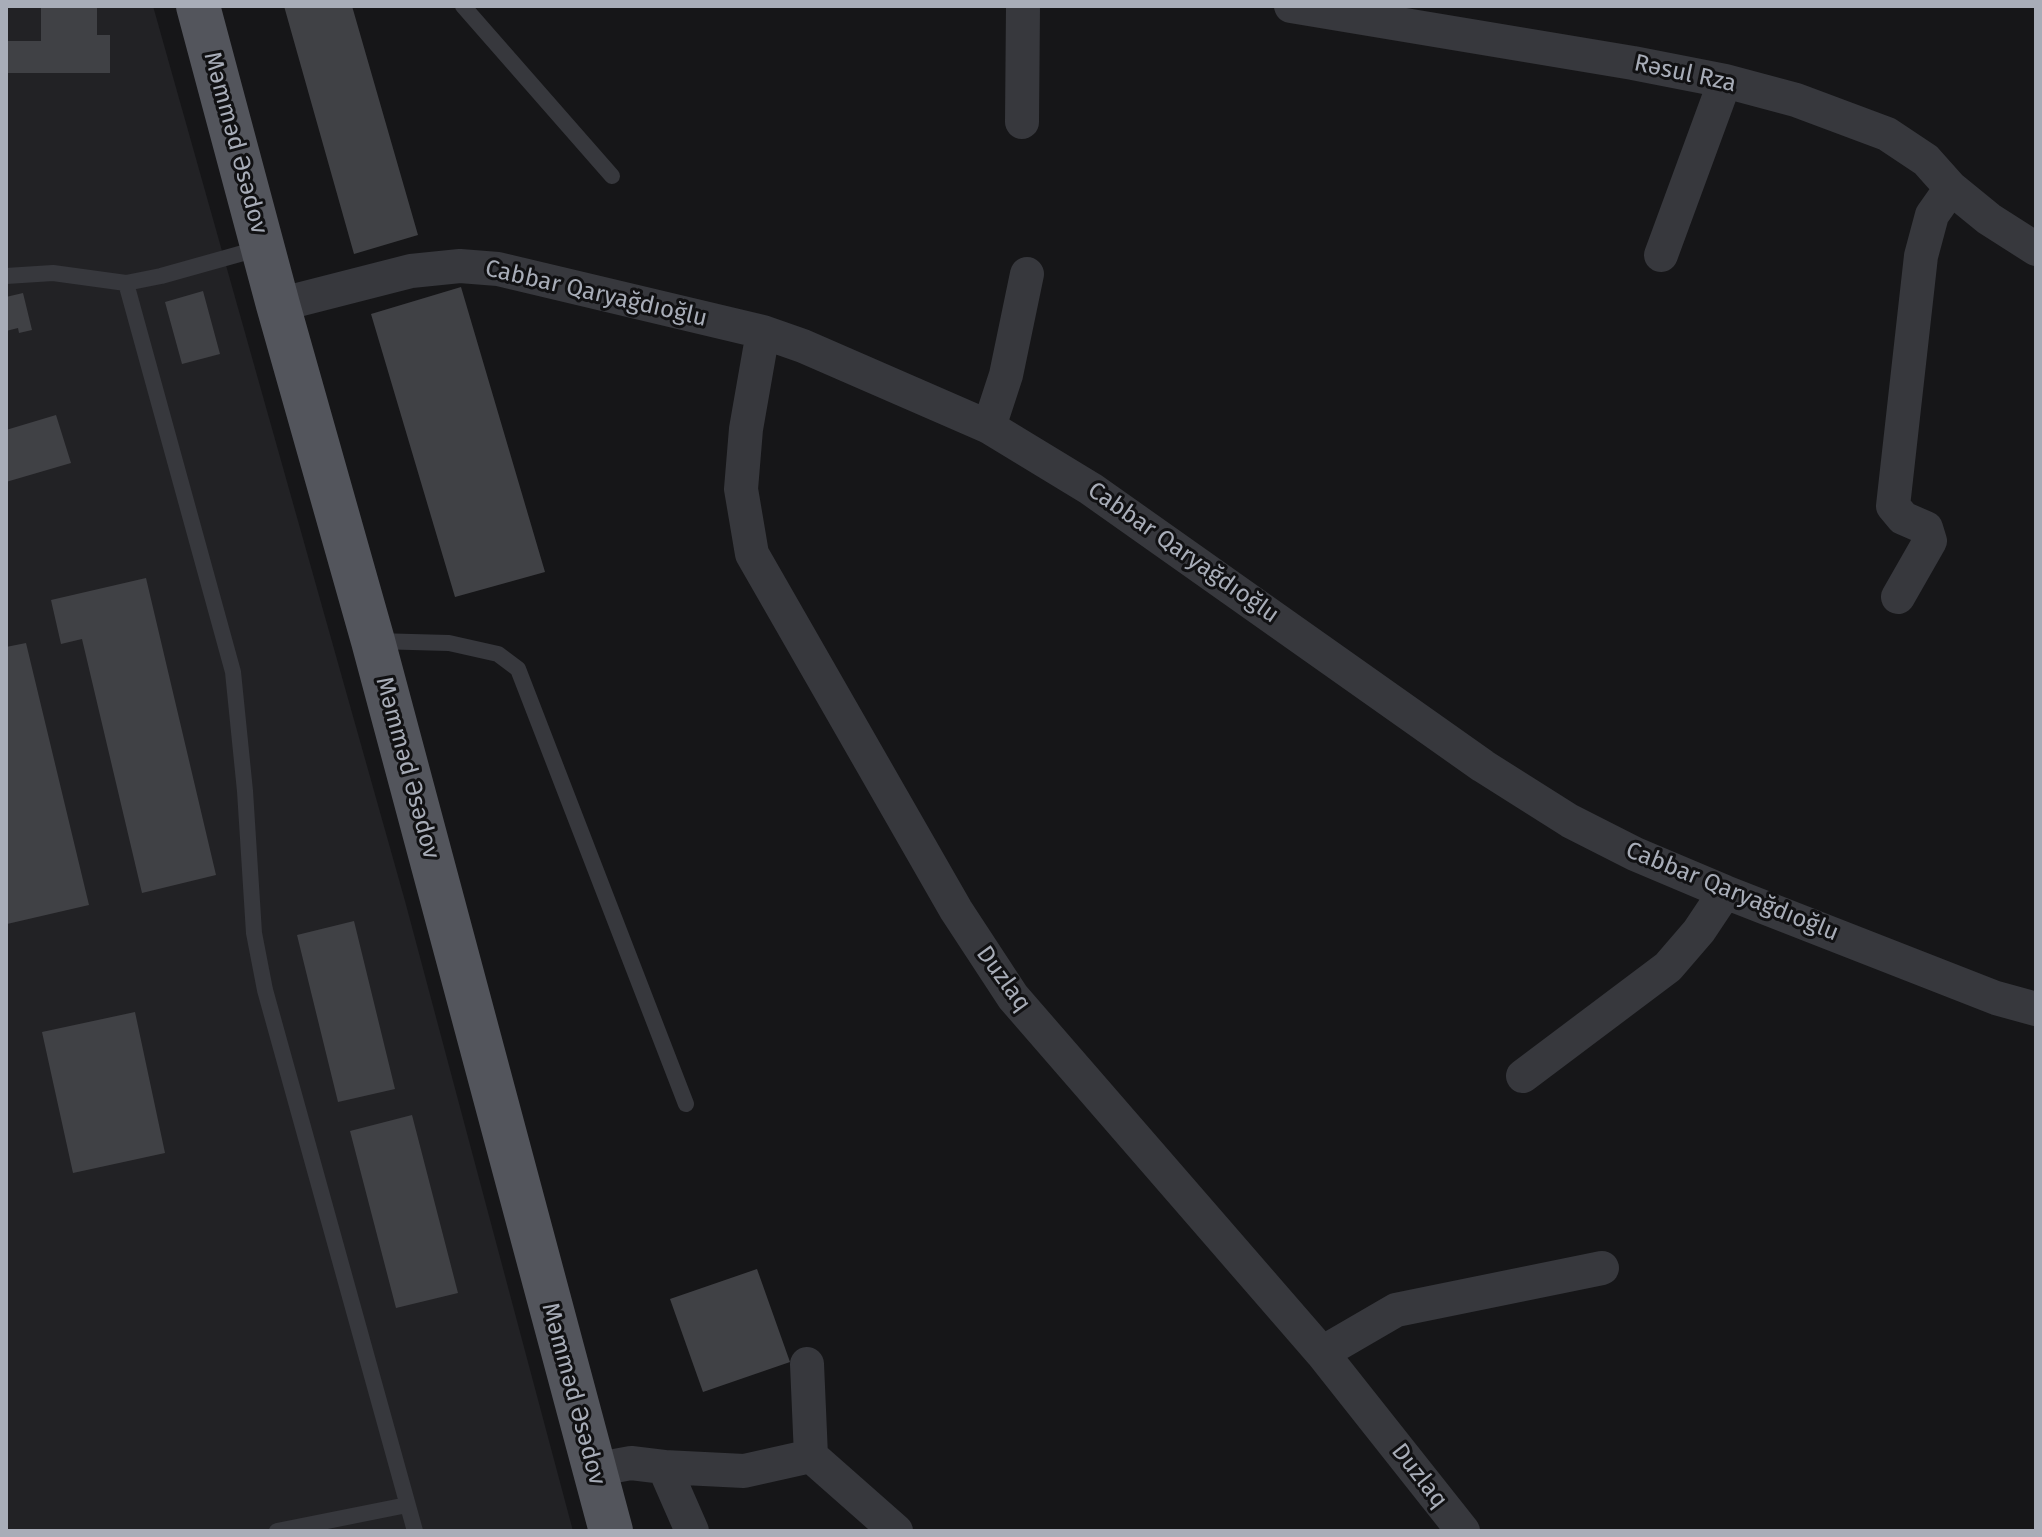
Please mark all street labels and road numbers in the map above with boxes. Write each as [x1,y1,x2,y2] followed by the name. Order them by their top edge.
[197,49,273,237] street label: Məmməd Əsədov
[1631,49,1739,99] street label: Rəsul Rza
[482,254,710,334] street label: Cabbar Qaryağdıoğlu
[1082,476,1284,630] street label: Cabbar Qaryağdıoğlu
[369,674,445,862] street label: Məmməd Əsədov
[1621,836,1843,948] street label: Cabbar Qaryağdıoğlu
[970,941,1036,1017] street label: Duzlaq
[535,1300,611,1488] street label: Məmməd Əsədov
[1385,1438,1453,1514] street label: Duzlaq

